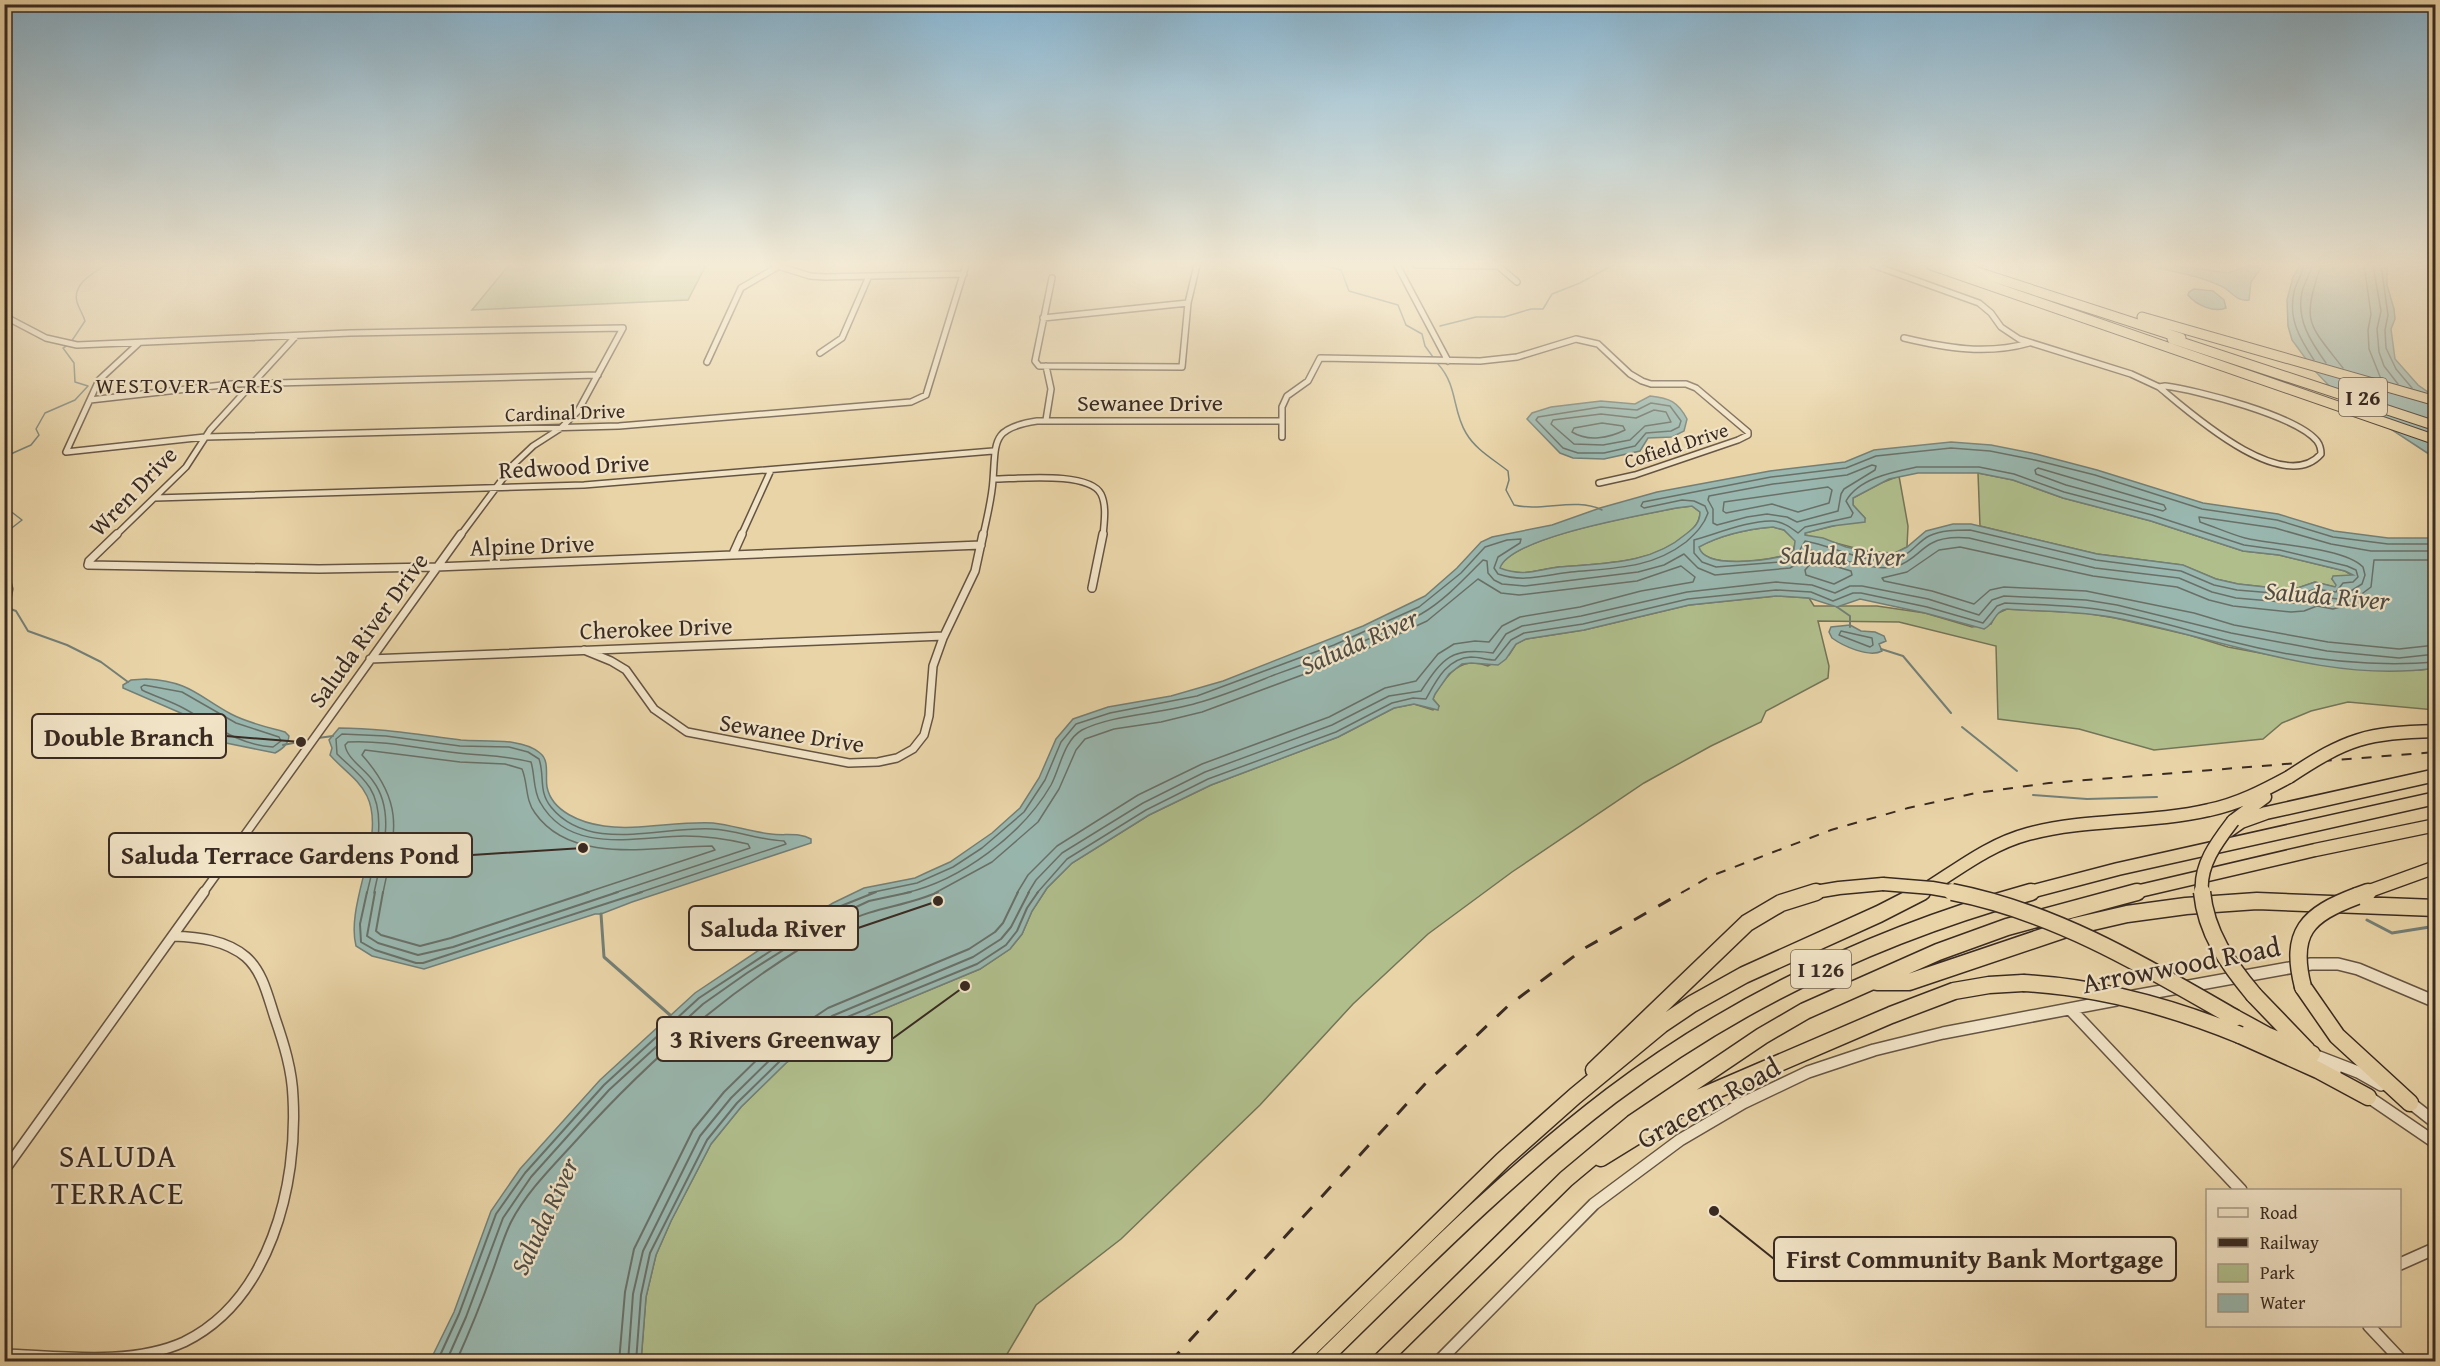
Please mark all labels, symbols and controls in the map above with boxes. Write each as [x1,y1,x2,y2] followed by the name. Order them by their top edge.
[95,369,285,401] district label: WESTOVER ACRES
[2339,378,2387,416] road number: I 26
[1077,385,1223,420] street label: Sewanee Drive
[504,395,626,429] street label: Cardinal Drive
[1620,415,1732,475] street label: Cofield Drive
[81,438,185,544] street label: Wren Drive
[498,445,650,487] street label: Redwood Drive
[469,525,595,565] street label: Alpine Drive
[1779,534,1906,576] water label: Saluda River
[300,545,436,715] street label: Saluda River Drive
[2263,570,2393,620] water label: Saluda River
[1294,597,1425,684] water label: Saluda River
[579,608,733,648] street label: Cherokee Drive
[717,704,867,762] street label: Sewanee Drive
[32,714,226,758] callout: Double Branch
[44,717,215,756] text: Double Branch
[109,833,472,877] callout: Saluda Terrace Gardens Pond
[121,835,459,874] text: Saluda Terrace Gardens Pond
[689,906,858,950] callout: Saluda River
[700,908,846,947] text: Saluda River
[2078,925,2284,1003] street label: Arrowwood Road
[1791,950,1851,988] road number: I 126
[657,1017,892,1061] callout: 3 Rivers Greenway
[670,1019,881,1058] text: 3 Rivers Greenway
[1629,1046,1787,1158] street label: Gracern Road
[51,1132,185,1216] district label: SALUDA TERRACE
[500,1150,589,1281] water label: Saluda River
[2206,1189,2401,1327] legend
[2260,1199,2298,1226] text: Road
[2260,1229,2319,1256] text: Railway
[1774,1237,2176,1281] callout: First Community Bank Mortgage
[1786,1239,2164,1278] text: First Community Bank Mortgage
[2260,1259,2296,1286] text: Park
[2260,1289,2306,1316] text: Water

